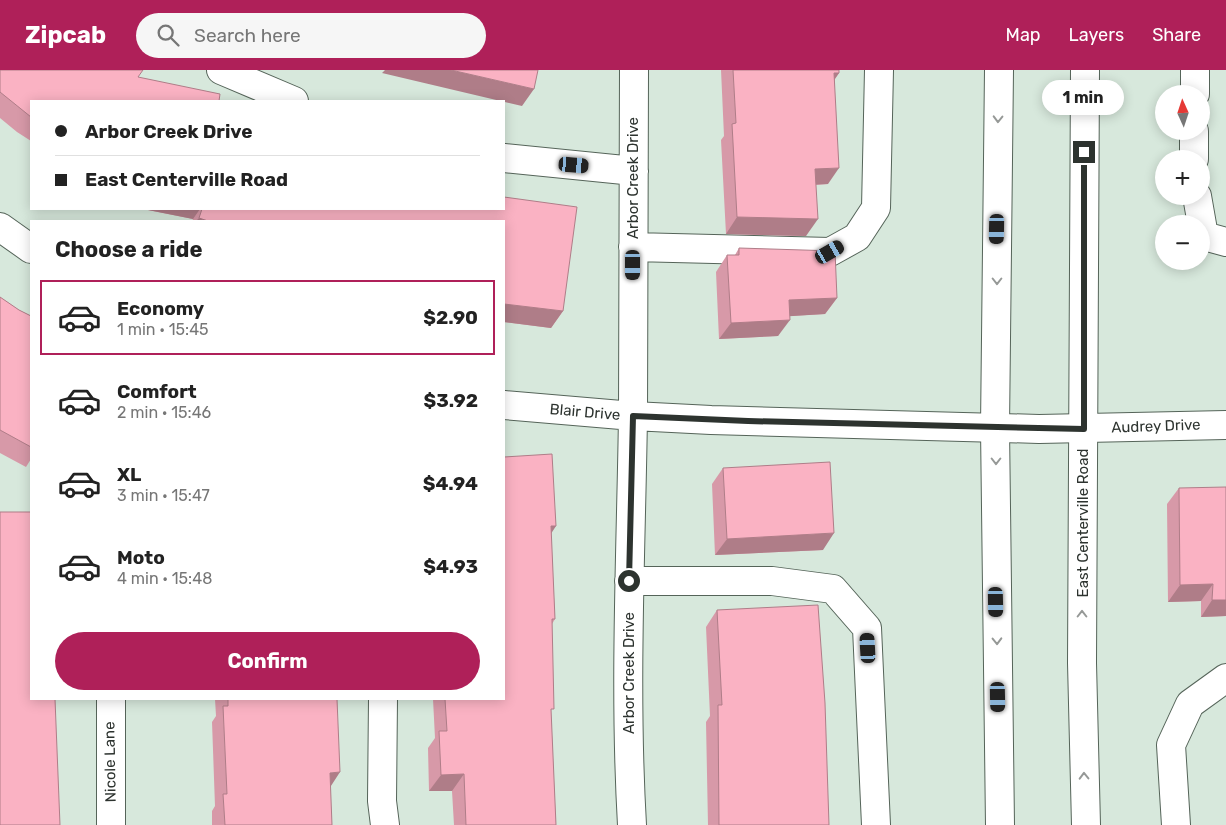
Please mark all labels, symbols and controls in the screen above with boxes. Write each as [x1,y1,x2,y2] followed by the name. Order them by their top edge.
[136,13,486,58] search box
[25,21,106,49] text: Zipcab
[154,21,182,49] icon: search
[194,24,301,47] text: Search here
[1006,24,1041,46] text: Map
[1069,24,1124,46] text: Layers
[1152,24,1201,46] text: Share
[1043,79,1125,114] callout: 1 min
[1155,85,1210,140] north arrow
[1155,85,1210,270] map controls
[1063,88,1103,107] text: 1 min
[993,115,1003,123] one-way arrow
[624,117,642,239] street label: Arbor Creek Drive
[85,120,253,143] text: Arbor Creek Drive
[1073,141,1095,163] route end
[1155,150,1210,205] button: +
[558,156,589,174] car
[85,168,288,191] text: East Centerville Road
[989,214,1004,244] car
[1155,215,1210,270] button: −
[55,236,202,263] text: Choose a ride
[813,238,846,266] car
[625,250,640,280] car
[991,277,1002,285] one-way arrow
[57,295,102,340] icon: car
[117,297,204,320] text: Economy
[423,306,478,329] text: $2.90
[117,320,209,339] text: 1 min · 15:45
[57,378,102,423] icon: car
[117,380,197,403] text: Comfort
[424,389,478,412] text: $3.92
[549,400,621,424] street label: Blair Drive
[117,403,211,422] text: 2 min · 15:46
[1111,415,1201,437] street label: Audrey Drive
[1074,449,1092,597] street label: East Centerville Road
[990,457,1001,465] one-way arrow
[57,461,102,506] icon: car
[117,463,141,486] text: XL
[423,472,478,495] text: $4.94
[117,486,210,505] text: 3 min · 15:47
[57,544,102,589] icon: car
[117,546,165,569] text: Moto
[423,555,478,578] text: $4.93
[117,569,212,588] text: 4 min · 15:48
[618,570,640,592] route start
[988,587,1003,617] car
[1077,610,1087,618] one-way arrow
[620,612,638,734] street label: Arbor Creek Drive
[55,632,480,690] button: Confirm
[859,633,876,663] car
[992,638,1002,645] one-way arrow
[990,682,1005,712] car
[100,721,120,803] street label: Nicole Lane
[1079,772,1089,780] one-way arrow

